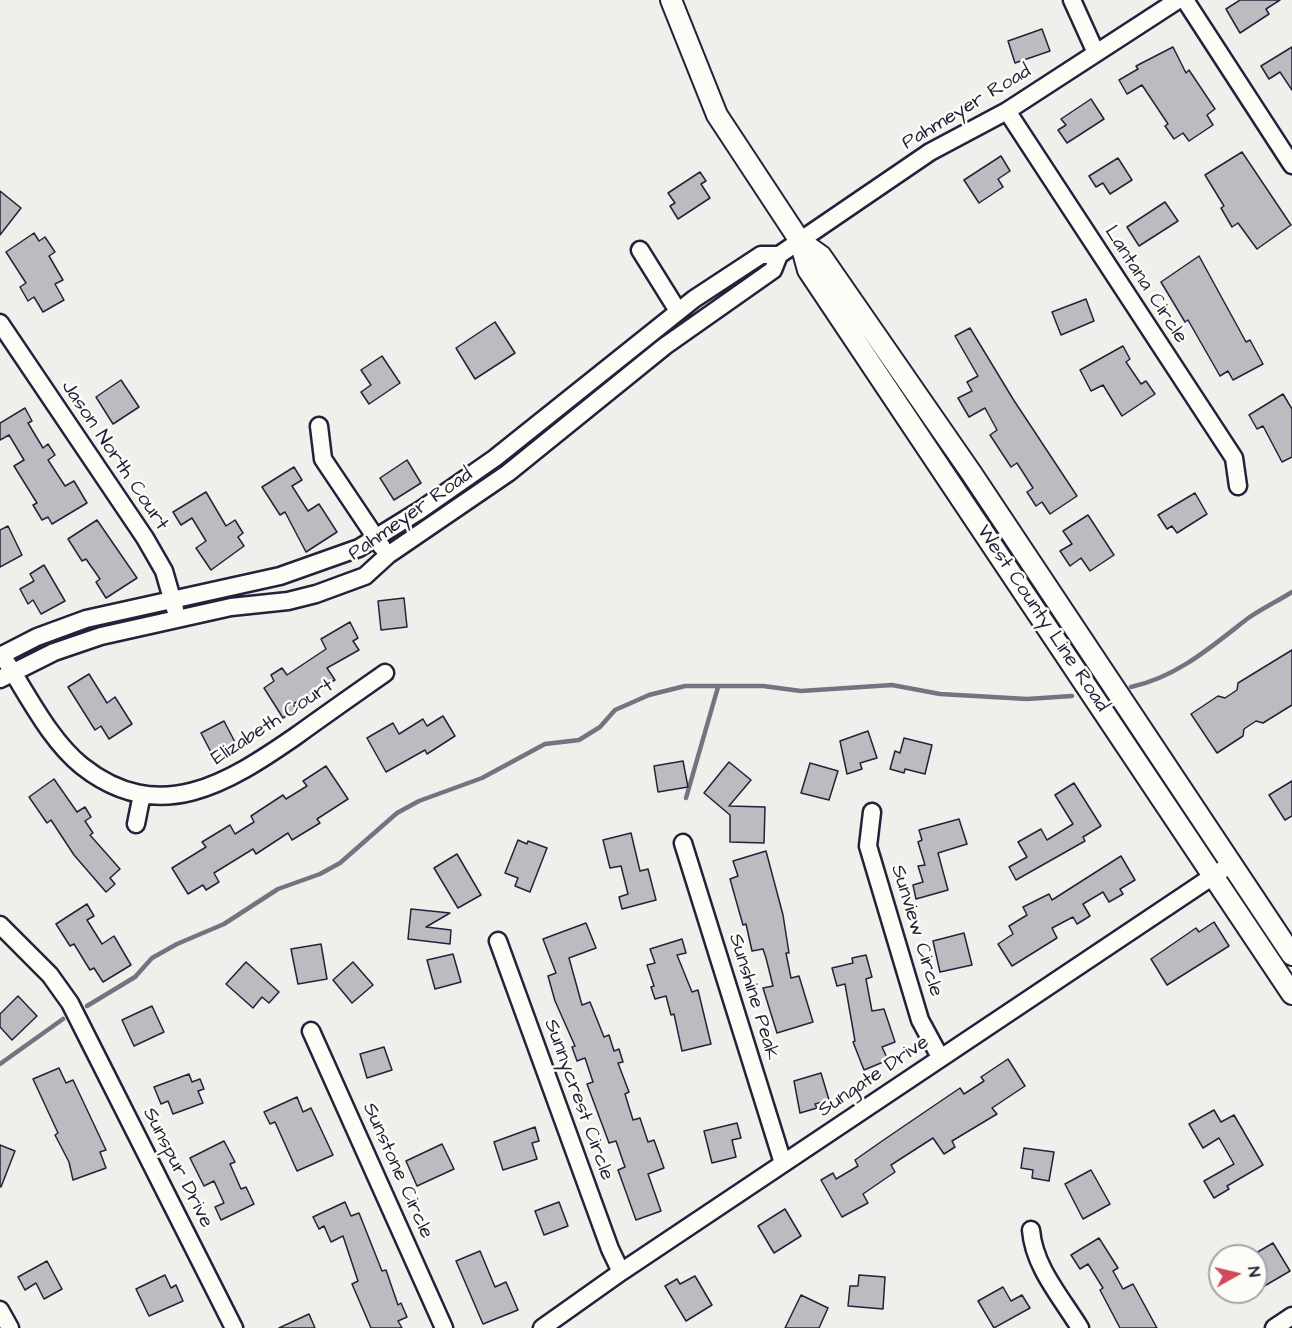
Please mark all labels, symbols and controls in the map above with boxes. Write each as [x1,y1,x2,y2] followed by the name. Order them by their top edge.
[898,60,1036,156] street label: Pahmeyer Road
[1098,222,1192,348] street label: Lantana Circle
[55,377,173,535] street label: Jason North Court
[344,463,478,567] street label: Pahmeyer Road
[971,521,1113,717] street label: West County Line Road
[207,675,339,771] street label: Elizabeth Court
[885,862,947,1000] street label: Sunview Circle
[722,931,784,1063] street label: Sunshine Peak
[538,1016,618,1184] street label: Sunnycrest Circle
[814,1031,934,1123] street label: Sungate Drive
[356,1099,438,1243] street label: Sunstone Circle
[136,1104,218,1232] street label: Sunspur Drive
[1208,1244,1268,1304] north arrow
[1242,1265,1265,1278] text: N

